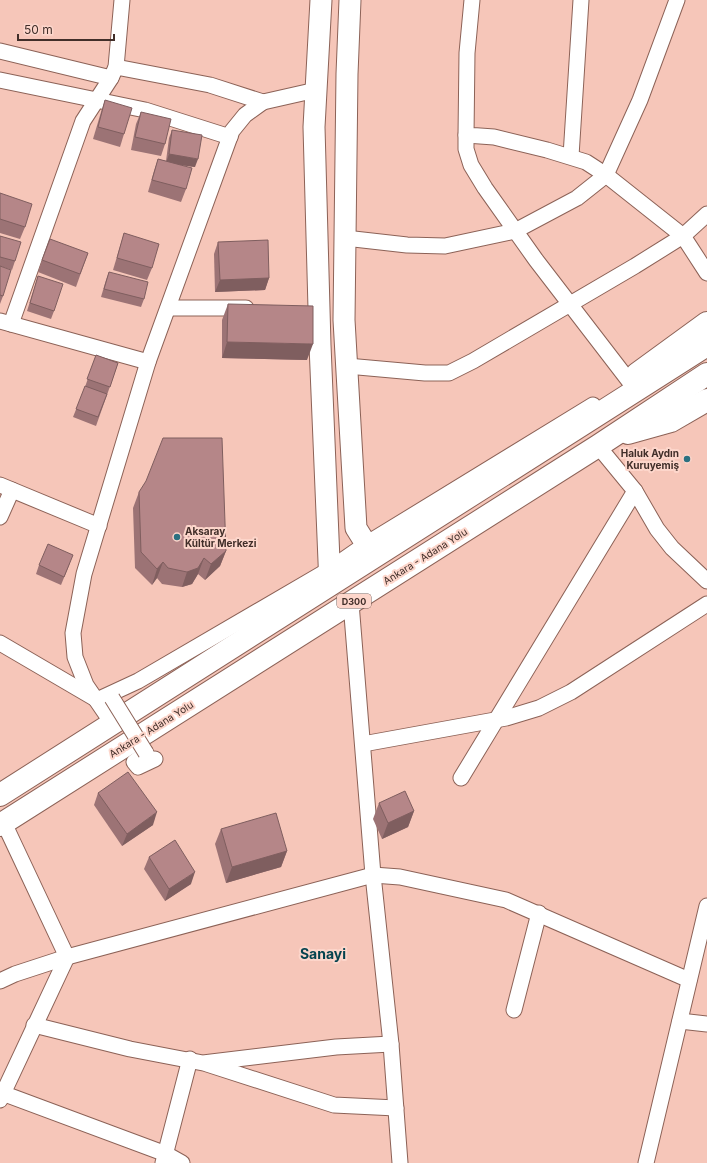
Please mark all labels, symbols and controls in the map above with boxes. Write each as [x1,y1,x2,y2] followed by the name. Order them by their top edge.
[18,16,114,42] scale bar
[24,22,53,37] text: 50 m
[621,447,679,472] place label: Haluk Aydın Kuruyemiş
[682,454,692,464] marker: Haluk Aydın Kuruyemiş
[185,525,257,549] place label: Aksaray Kültür Merkezi
[381,525,469,587] street label: Ankara - Adana Yolu
[172,532,182,542] marker: Aksaray Kültür Merkezi
[337,594,371,608] road number: D300
[107,698,195,760] street label: Ankara - Adana Yolu
[300,945,346,962] district label: Sanayi

